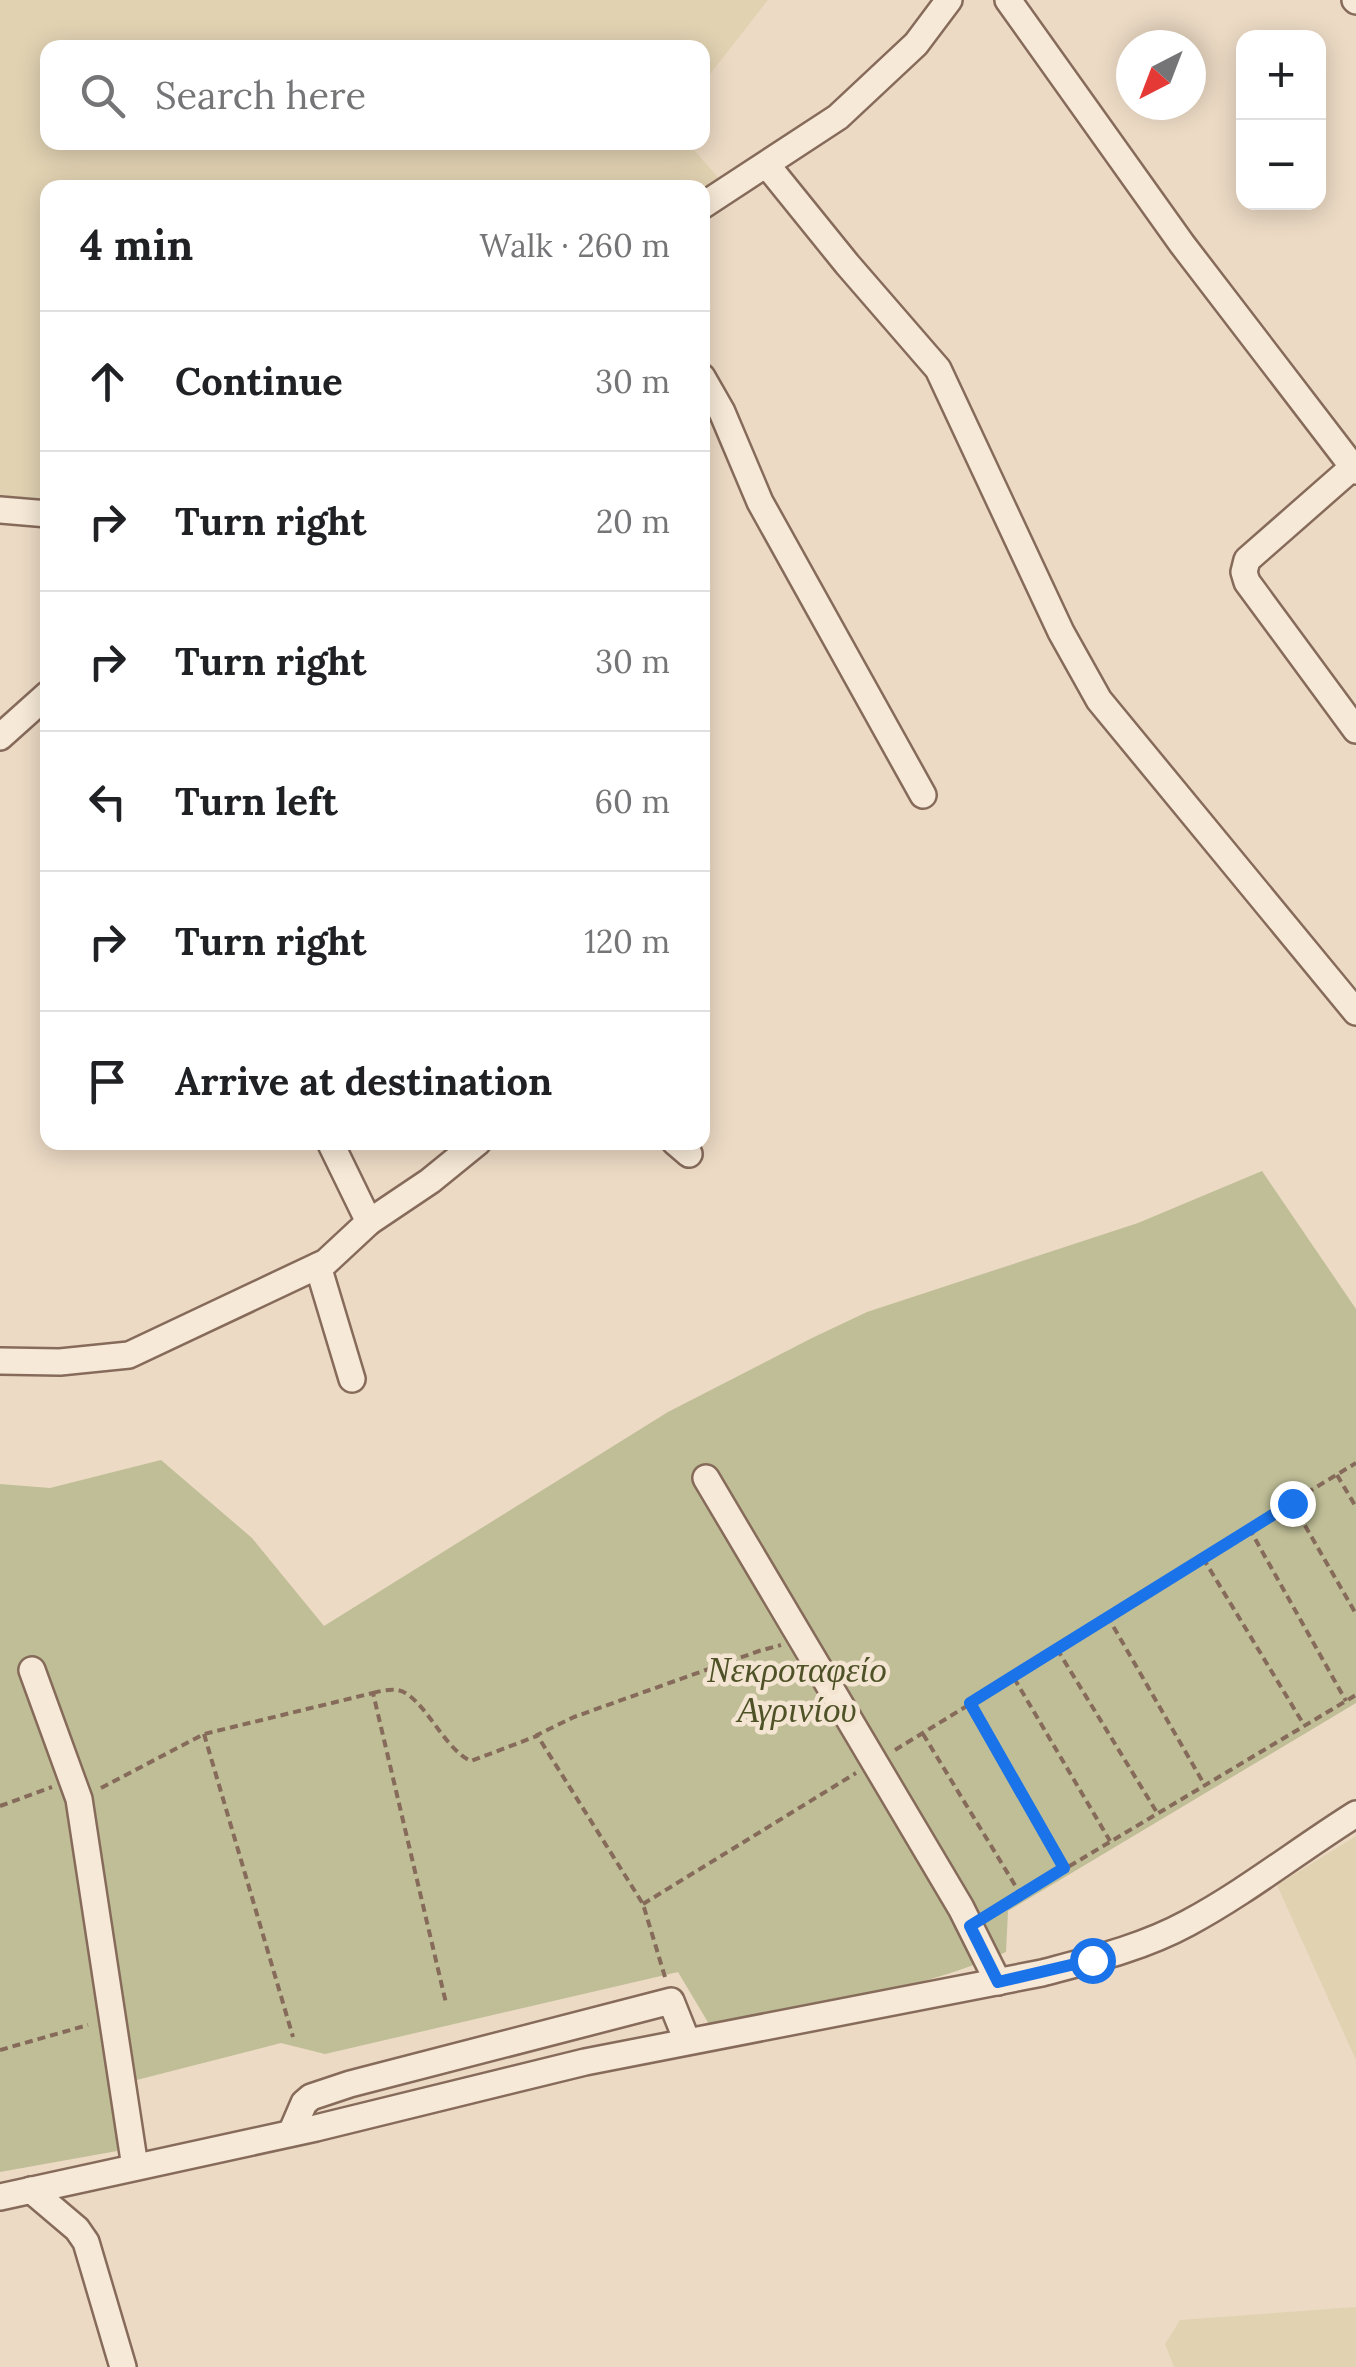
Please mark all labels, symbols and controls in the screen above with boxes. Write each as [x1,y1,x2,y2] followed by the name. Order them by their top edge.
[1116,30,1206,120] north arrow
[1236,30,1326,210] map controls
[1236,30,1326,120] button: +
[40,40,710,150] search box
[75,68,130,123] icon: search
[155,71,366,119] text: Search here
[1236,120,1326,210] button: −
[80,218,193,272] text: 4 min
[480,225,670,266] text: Walk · 260 m
[80,354,135,409] icon: ahead
[175,357,343,405] text: Continue
[595,361,670,402] text: 30 m
[80,494,135,549] icon: right
[175,497,366,545] text: Turn right
[596,501,670,542] text: 20 m
[80,634,135,689] icon: right
[175,637,366,685] text: Turn right
[595,641,670,682] text: 30 m
[80,774,135,829] icon: left
[175,777,338,825] text: Turn left
[595,781,670,822] text: 60 m
[80,914,135,969] icon: right
[175,917,366,965] text: Turn right
[584,921,670,962] text: 120 m
[80,1054,135,1109] icon: arrive
[175,1057,552,1105] text: Arrive at destination
[1270,1481,1316,1527] route end
[706,1647,887,1732] park label: Νεκροταφείο Αγρινίου
[1070,1938,1116,1984] route start

